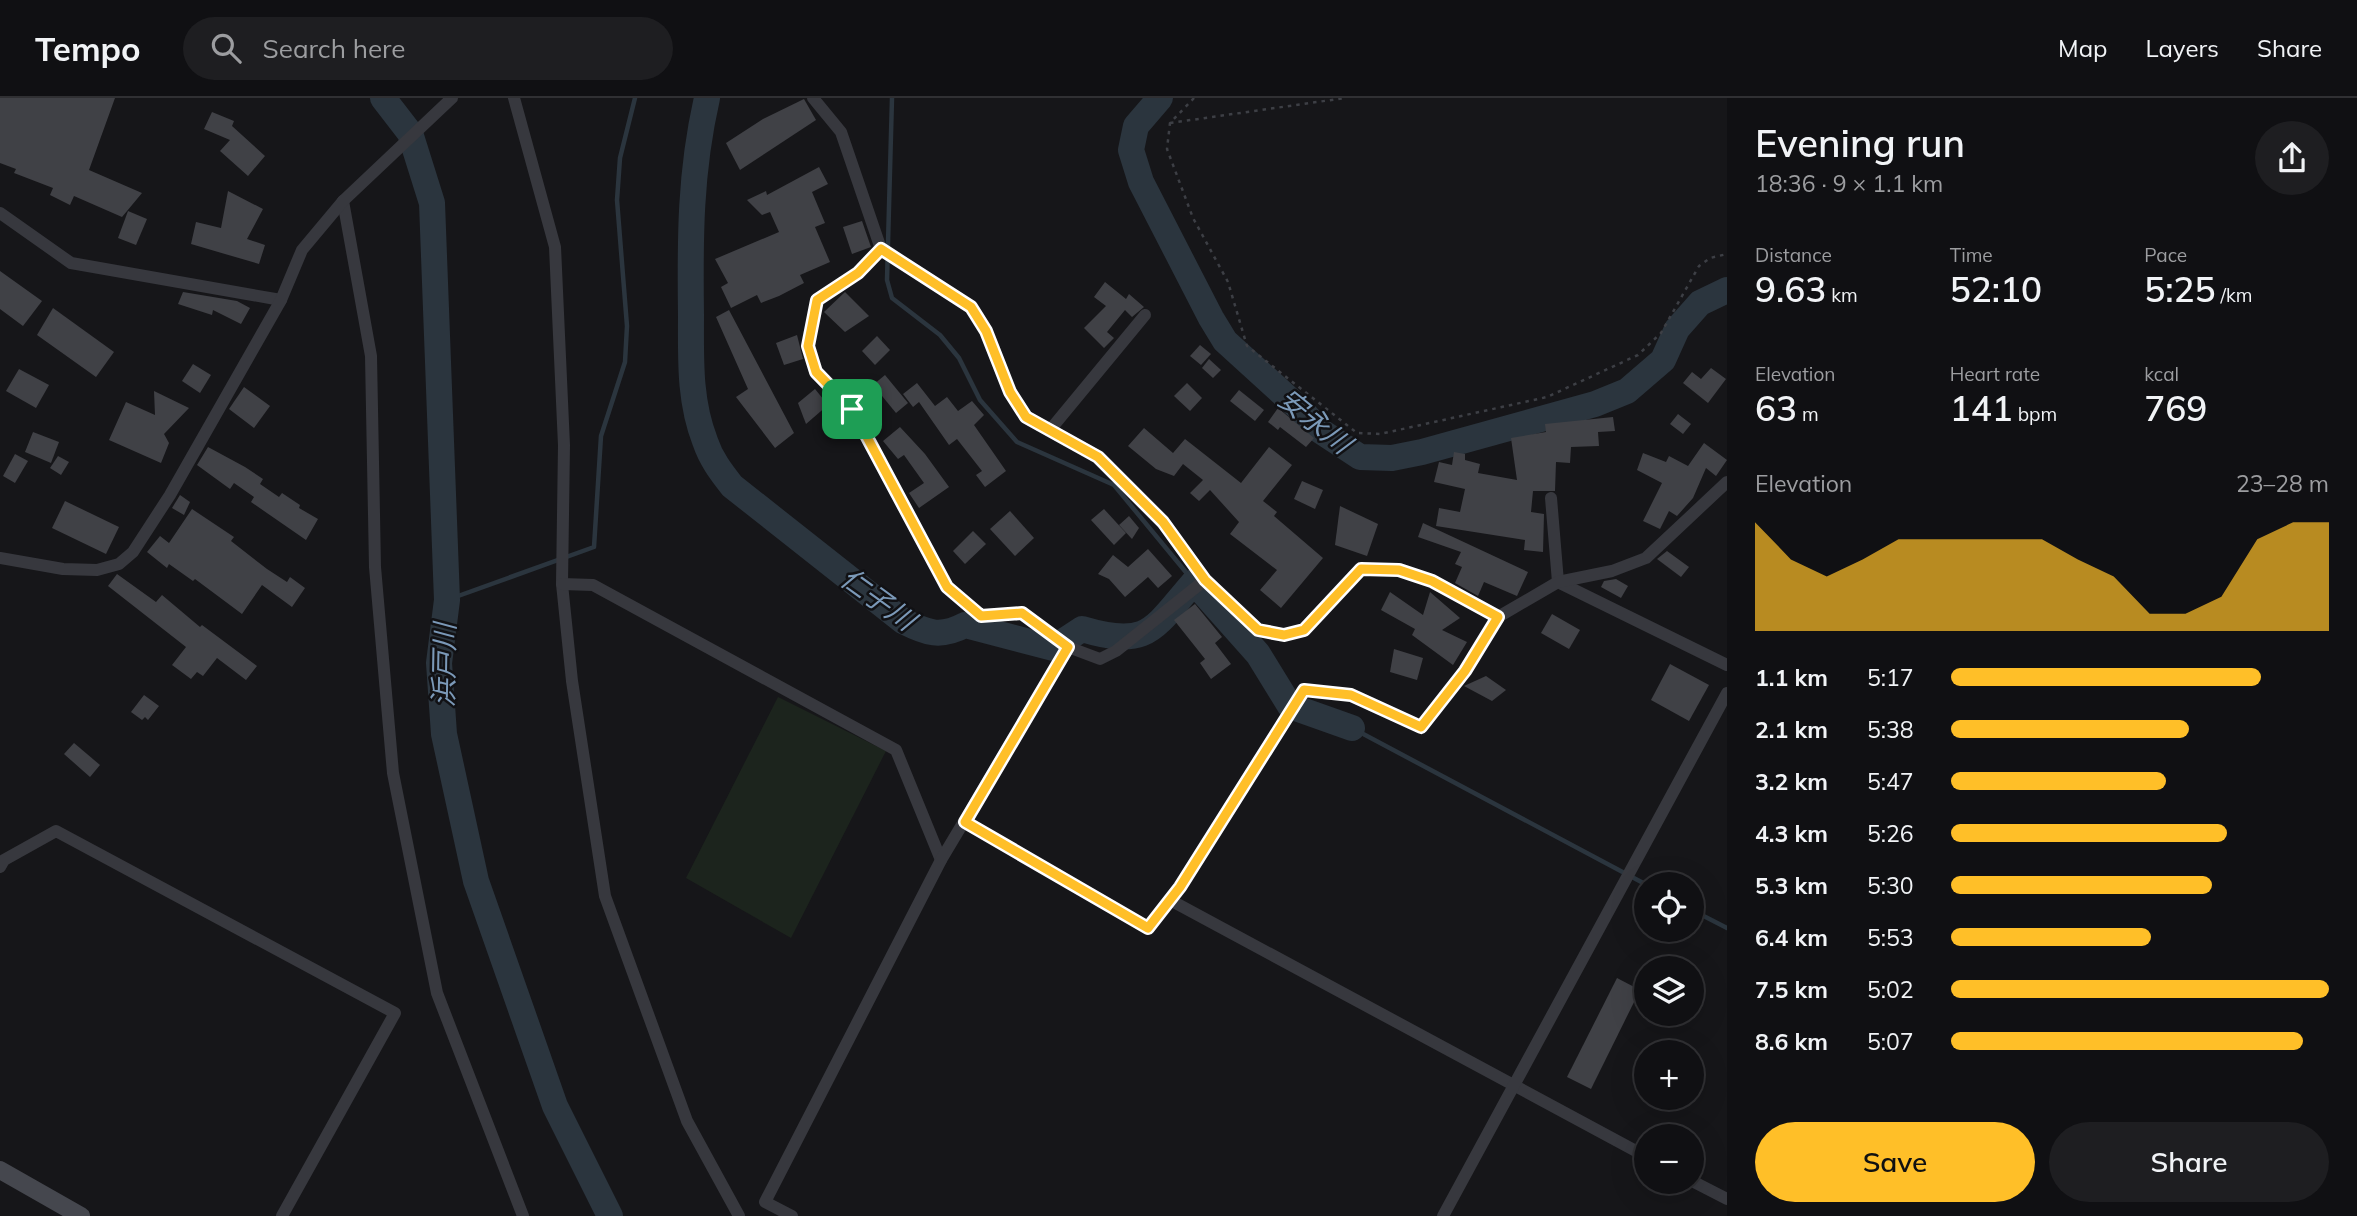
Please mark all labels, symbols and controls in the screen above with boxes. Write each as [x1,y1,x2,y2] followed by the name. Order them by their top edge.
[183,17,673,80] search box
[35,28,141,69] text: Tempo
[207,29,245,67] icon: search
[263,32,406,65] text: Search here
[2058,33,2107,63] text: Map
[2145,33,2219,63] text: Layers
[2257,33,2322,63] text: Share
[1755,119,1965,167] text: Evening run
[2255,121,2329,195] button: share
[1755,169,1943,198] text: 18:36 · 9 × 1.1 km
[1755,243,1832,267] text: Distance
[1950,243,1993,267] text: Time
[2144,243,2187,267] text: Pace
[1755,267,1826,311] text: 9.63
[1950,267,2042,311] text: 52:10
[2144,267,2216,311] text: 5:25
[1826,283,1858,307] text: km
[2216,283,2252,307] text: /km
[1755,362,1835,386] text: Elevation
[1950,362,2040,386] text: Heart rate
[2144,362,2179,386] text: kcal
[822,379,882,439] pin
[1272,381,1361,463] water label: 安永川
[1755,386,1797,430] text: 63
[1950,386,2013,430] text: 141
[2144,386,2207,430] text: 769
[833,390,871,428] icon: arrive
[1797,402,1819,426] text: m
[2013,402,2057,426] text: bpm
[1755,469,1852,498] text: Elevation
[2236,469,2329,498] text: 23–28 m
[834,560,925,639] water label: 仁子川
[425,620,462,707] water label: 浜戸川
[1755,663,1828,692] text: 1.1 km
[1867,663,1914,692] text: 5:17
[1755,715,1828,744] text: 2.1 km
[1867,715,1914,744] text: 5:38
[1755,767,1828,796] text: 3.2 km
[1867,767,1914,796] text: 5:47
[1755,819,1828,848] text: 4.3 km
[1867,819,1914,848] text: 5:26
[1755,871,1828,900] text: 5.3 km
[1867,871,1914,900] text: 5:30
[1634,872,1704,1194] map controls
[1634,872,1704,942] button: locate
[1755,923,1828,952] text: 6.4 km
[1867,923,1914,952] text: 5:53
[1634,956,1704,1026] button: layers
[1755,975,1828,1004] text: 7.5 km
[1867,975,1914,1004] text: 5:02
[1755,1027,1828,1056] text: 8.6 km
[1867,1027,1914,1056] text: 5:07
[1634,1040,1704,1110] button: +
[1755,1122,2035,1202] button: Save
[2049,1122,2329,1202] button: Share
[1634,1124,1704,1194] button: −

